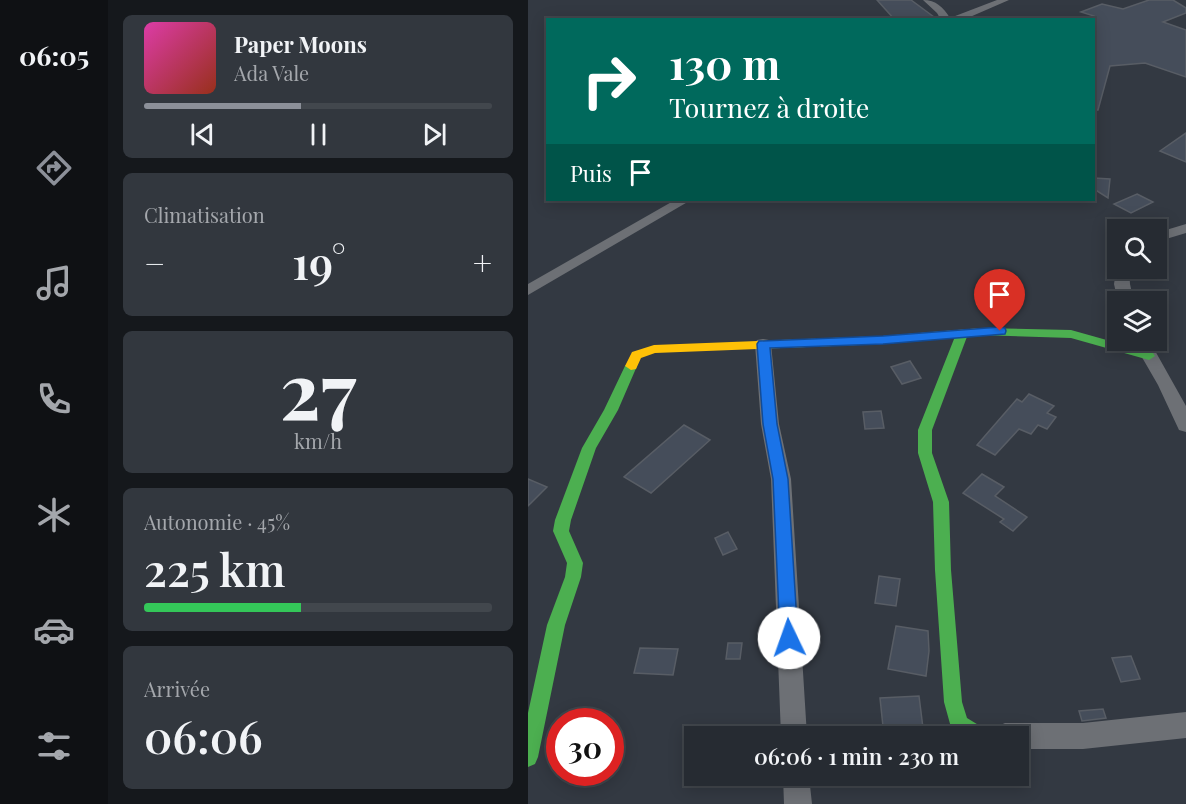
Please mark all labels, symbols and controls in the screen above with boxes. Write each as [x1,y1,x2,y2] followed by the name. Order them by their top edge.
[234,29,367,59] text: Paper Moons
[669,35,780,91] text: 130 m
[19,37,89,73] text: 06:05
[570,42,648,120] icon: right
[234,59,309,86] text: Ada Vale
[669,89,869,125] text: Tournez à droite
[186,118,219,151] icon: previous
[302,118,335,151] icon: pause
[418,118,451,151] icon: next
[33,147,75,189] icon: directions
[624,156,657,189] icon: arrive
[570,158,612,188] text: Puis
[144,201,265,228] text: Climatisation
[1107,219,1167,351] map controls
[1107,219,1167,279] button: search
[292,231,346,291] text: 19°
[144,240,165,284] text: −
[473,240,492,284] text: +
[33,262,75,304] icon: music
[974,269,1025,331] pin
[983,278,1016,311] icon: arrive
[1107,291,1167,351] button: layers
[280,336,356,440] text: 27
[33,378,75,420] icon: phone
[294,427,342,454] text: km/h
[33,494,75,536] icon: climate
[144,508,290,535] text: Autonomie · 45%
[144,538,285,598] text: 225 km
[757,606,821,670] position arrow
[33,609,75,651] icon: car
[144,675,210,702] text: Arrivée
[144,705,263,765] text: 06:06
[546,708,624,786] speed limit sign: 30
[33,725,75,767] icon: filters
[754,741,959,771] text: 06:06 · 1 min · 230 m

